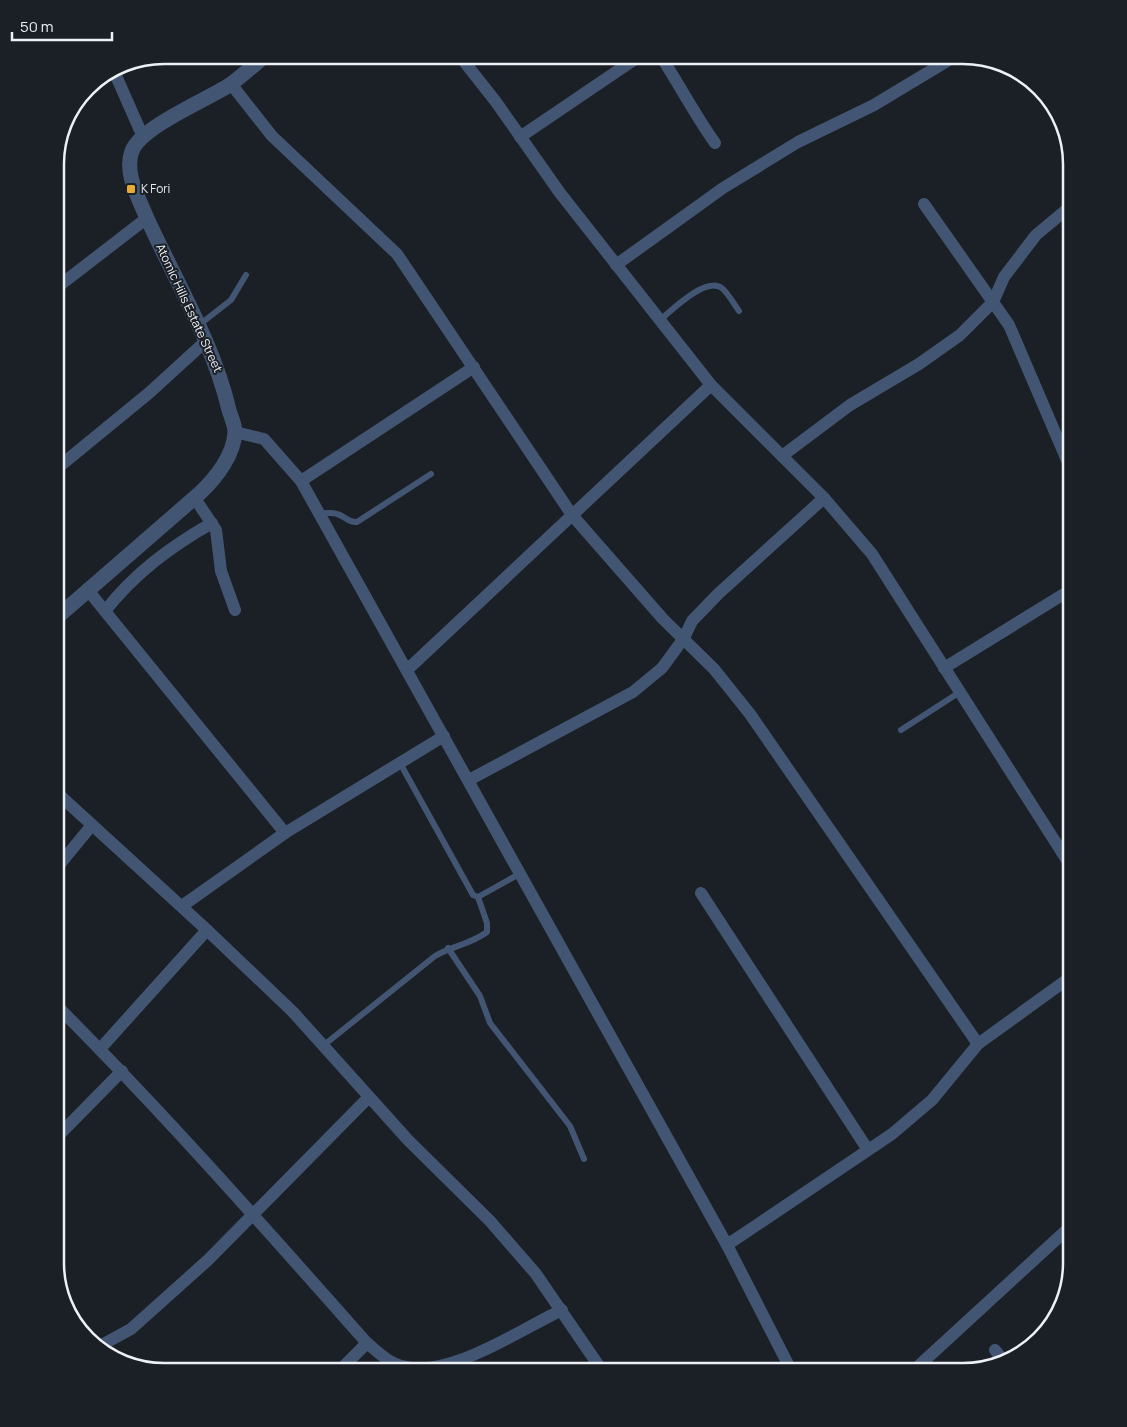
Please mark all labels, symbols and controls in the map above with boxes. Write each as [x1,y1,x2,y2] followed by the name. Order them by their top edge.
[12,10,112,42] scale bar
[20,16,54,37] text: 50 m
[141,180,170,197] place label: K Fori
[125,183,137,195] marker: K Fori
[152,241,227,375] street label: Atomic Hills Estate Street

